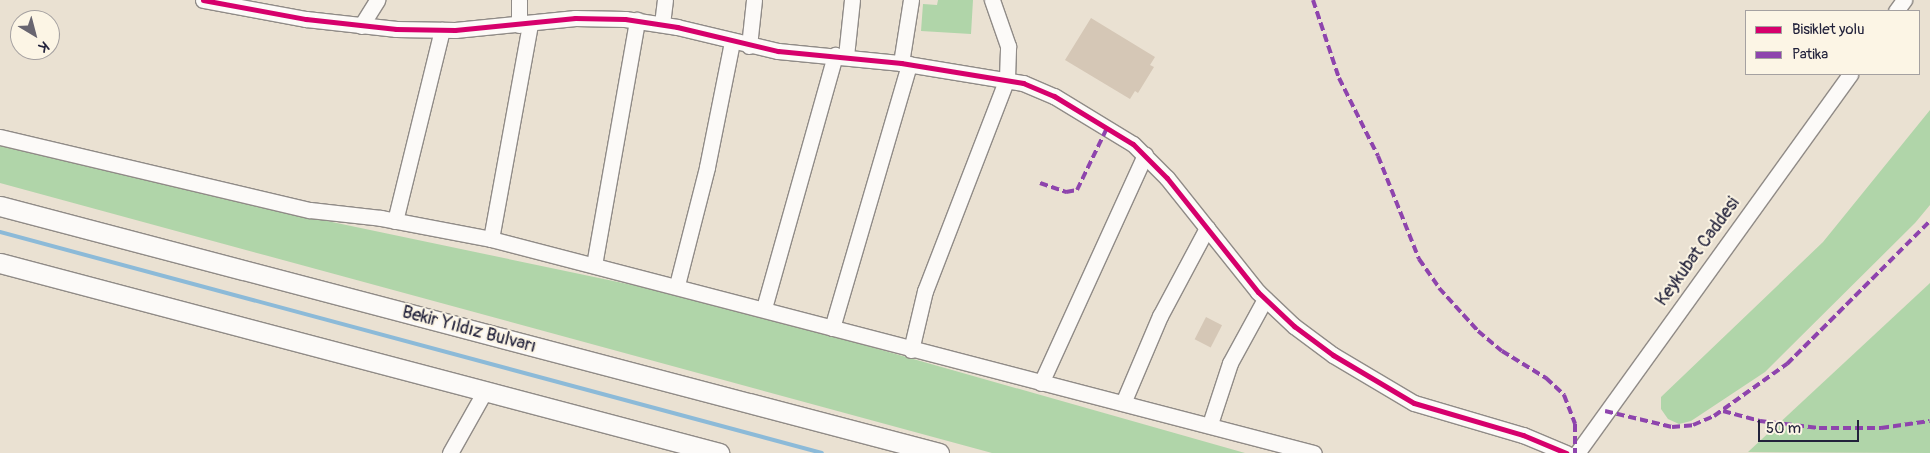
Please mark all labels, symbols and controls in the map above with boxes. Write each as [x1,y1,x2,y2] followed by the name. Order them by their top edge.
[10,10,60,60] north arrow
[1745,10,1920,75] legend
[1792,20,1865,39] text: Bisiklet yolu
[35,37,52,56] text: K
[1792,45,1828,64] text: Patika
[1651,193,1745,311] street label: Keykubat Caddesi
[400,302,538,358] street label: Bekir Yıldız Bulvarı
[1760,410,1861,442] scale bar
[1766,419,1801,438] text: 50 m

